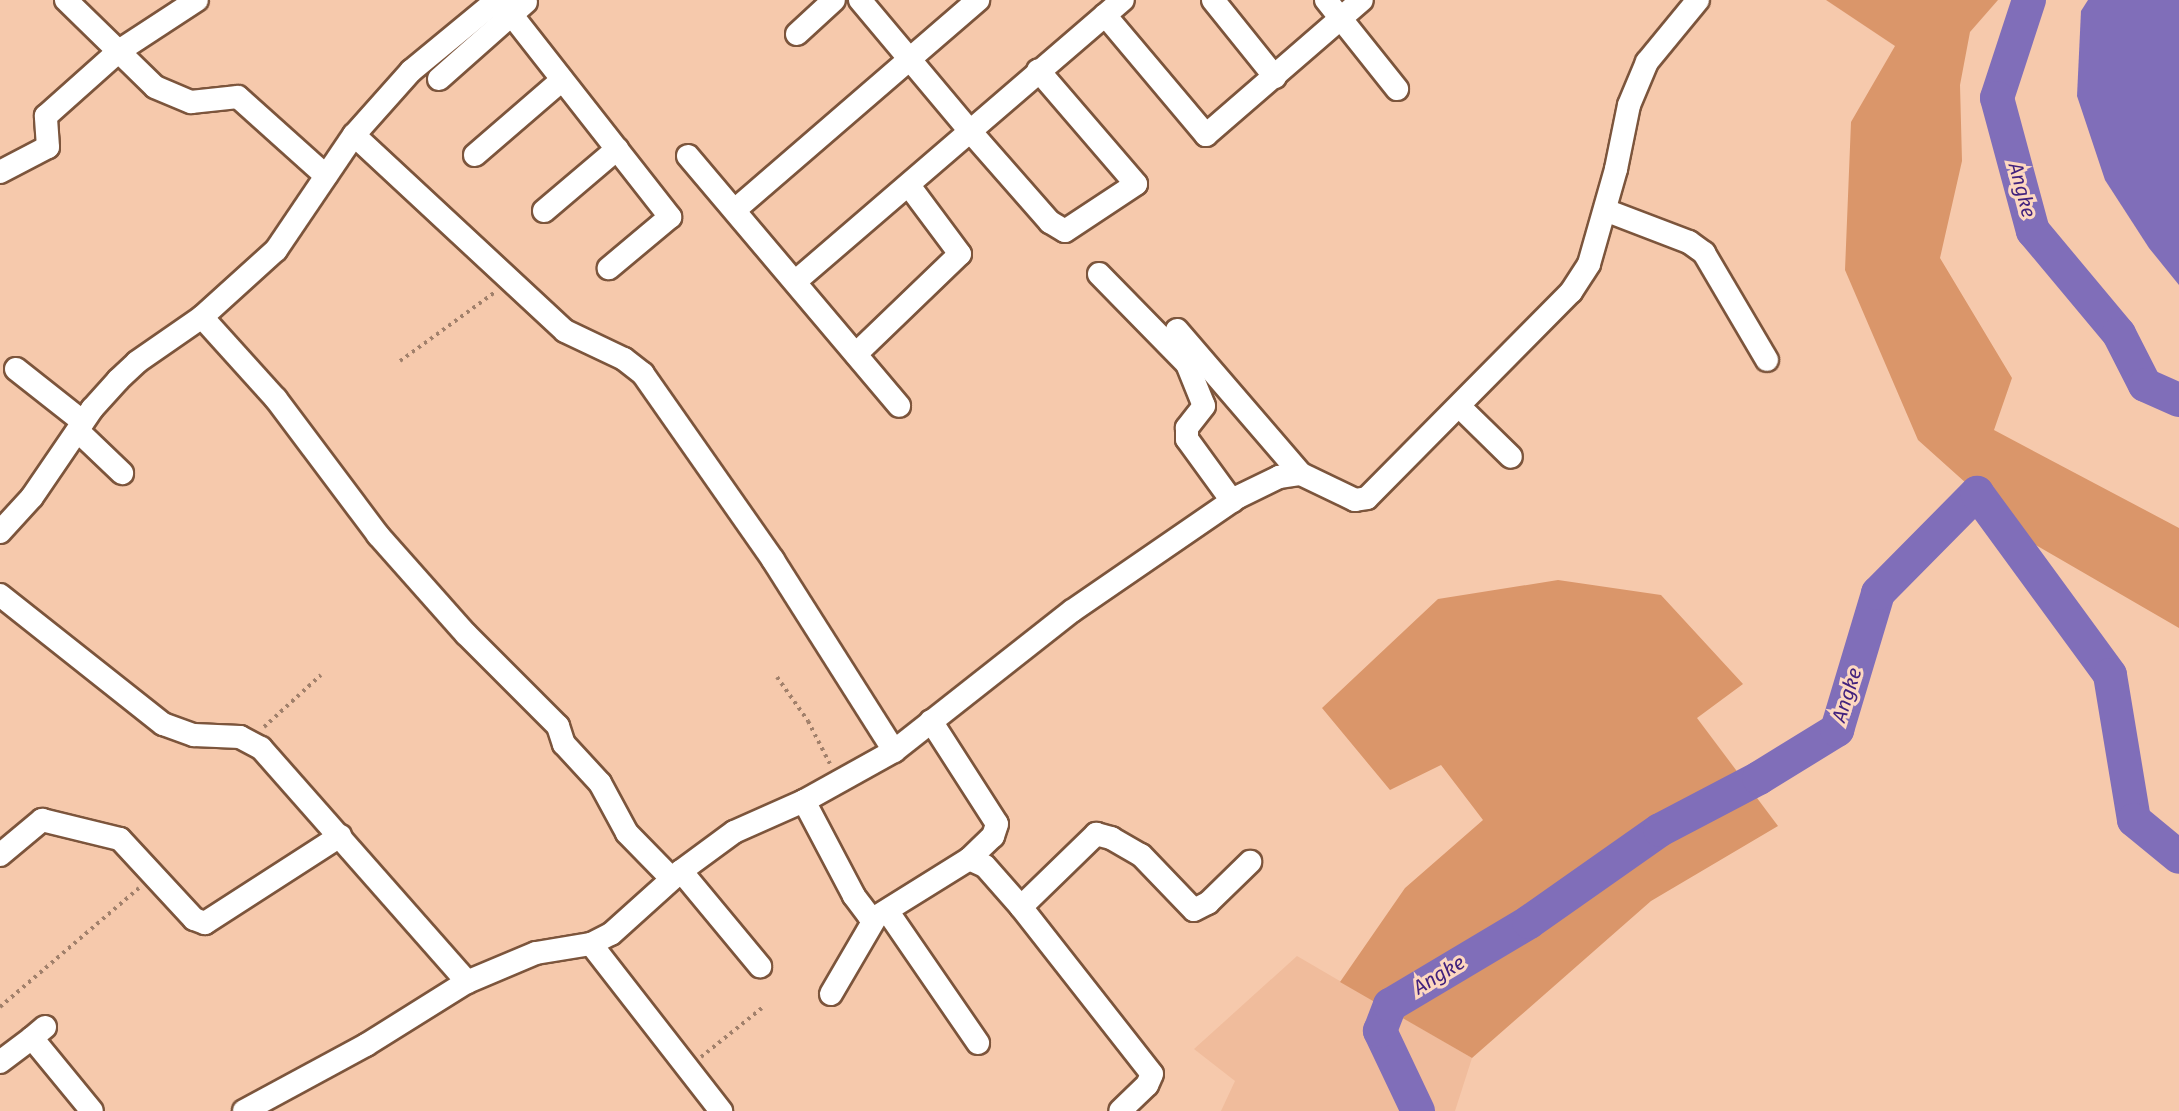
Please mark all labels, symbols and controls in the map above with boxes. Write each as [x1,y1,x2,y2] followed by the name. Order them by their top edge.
[2003,160,2041,220] water label: Angke
[1827,665,1867,725] water label: Angke
[1409,950,1469,1000] water label: Angke

